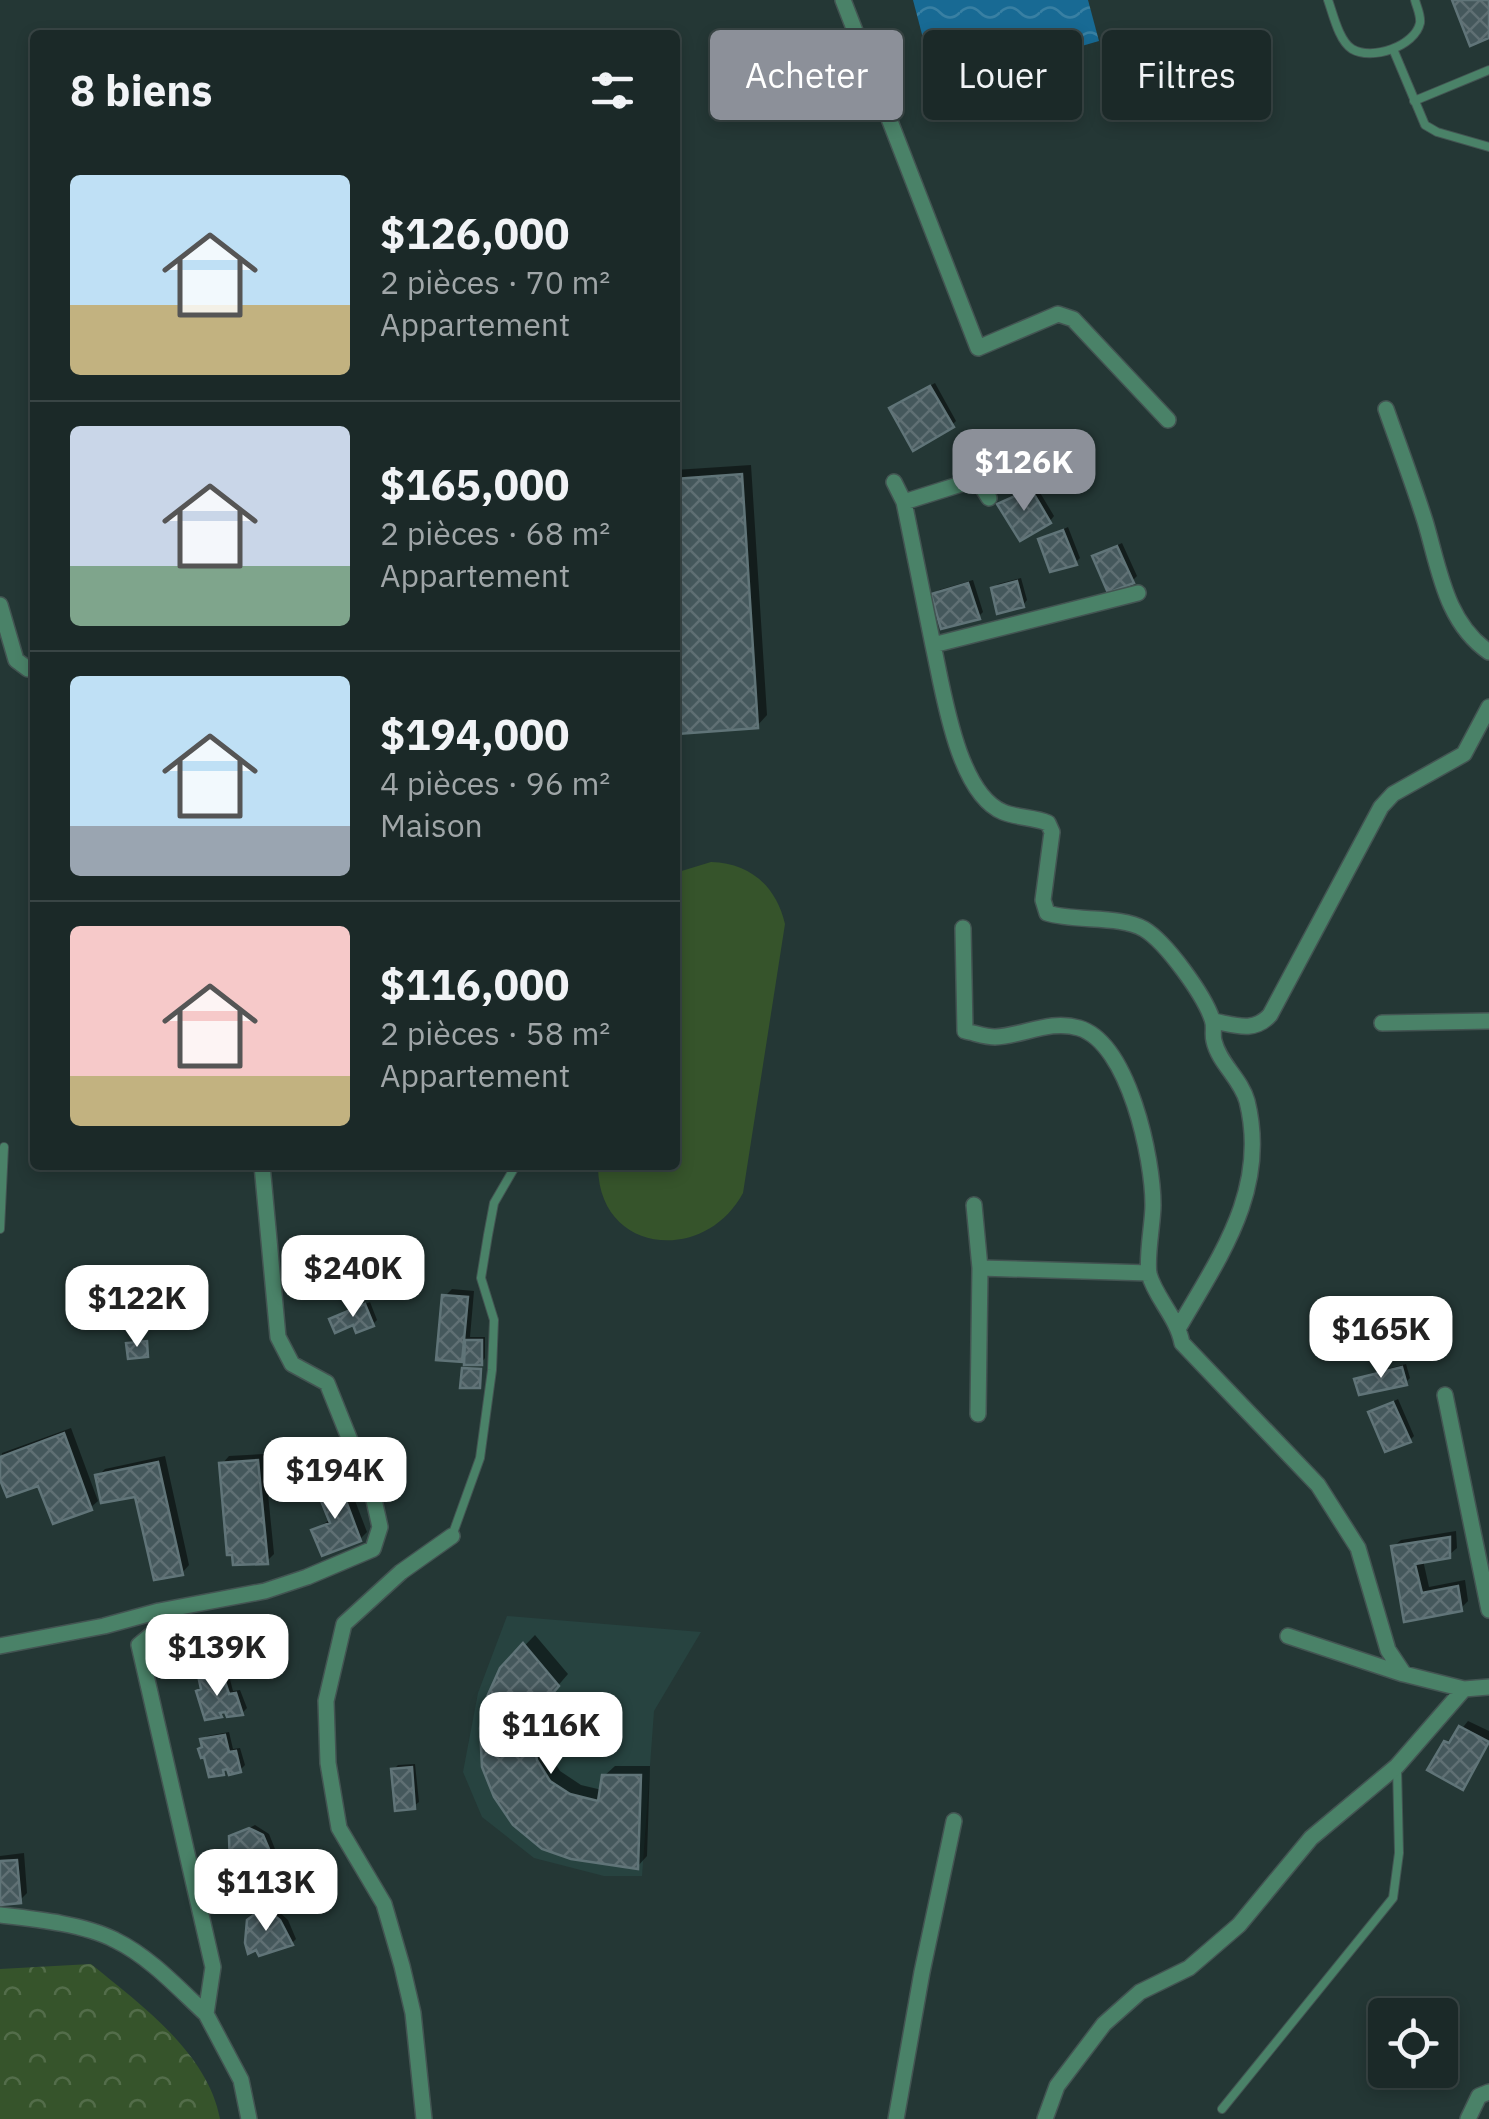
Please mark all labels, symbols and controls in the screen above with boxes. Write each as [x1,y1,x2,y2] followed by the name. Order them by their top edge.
[710,30,903,120] chip: Acheter
[923,30,1082,120] chip: Louer
[1102,30,1271,120] chip: Filtres
[70,63,212,118] text: 8 biens
[585,63,640,118] icon: filters
[380,206,569,261] text: $126,000
[150,215,270,335] icon: home
[380,261,610,303] text: 2 pièces · 70 m²
[380,303,570,345] text: Appartement
[954,429,1094,514] pin: $126K
[974,440,1074,482] text: $126K
[380,457,569,512] text: $165,000
[150,466,270,586] icon: home
[380,512,610,554] text: 2 pièces · 68 m²
[380,554,570,596] text: Appartement
[380,707,569,762] text: $194,000
[150,716,270,836] icon: home
[380,762,610,804] text: 4 pièces · 96 m²
[380,804,483,846] text: Maison
[380,957,569,1012] text: $116,000
[150,966,270,1086] icon: home
[380,1012,610,1054] text: 2 pièces · 58 m²
[380,1054,570,1096] text: Appartement
[283,1235,423,1320] pin: $240K
[303,1246,403,1288] text: $240K
[67,1265,207,1350] pin: $122K
[87,1276,187,1318] text: $122K
[1311,1296,1451,1381] pin: $165K
[1331,1307,1431,1349] text: $165K
[265,1437,405,1522] pin: $194K
[285,1448,385,1490] text: $194K
[147,1614,287,1699] pin: $139K
[167,1625,267,1667] text: $139K
[481,1692,621,1777] pin: $116K
[501,1703,601,1745] text: $116K
[196,1849,336,1934] pin: $113K
[216,1860,316,1902] text: $113K
[1368,1998,1458,2088] map controls
[1368,1998,1458,2088] button: locate

